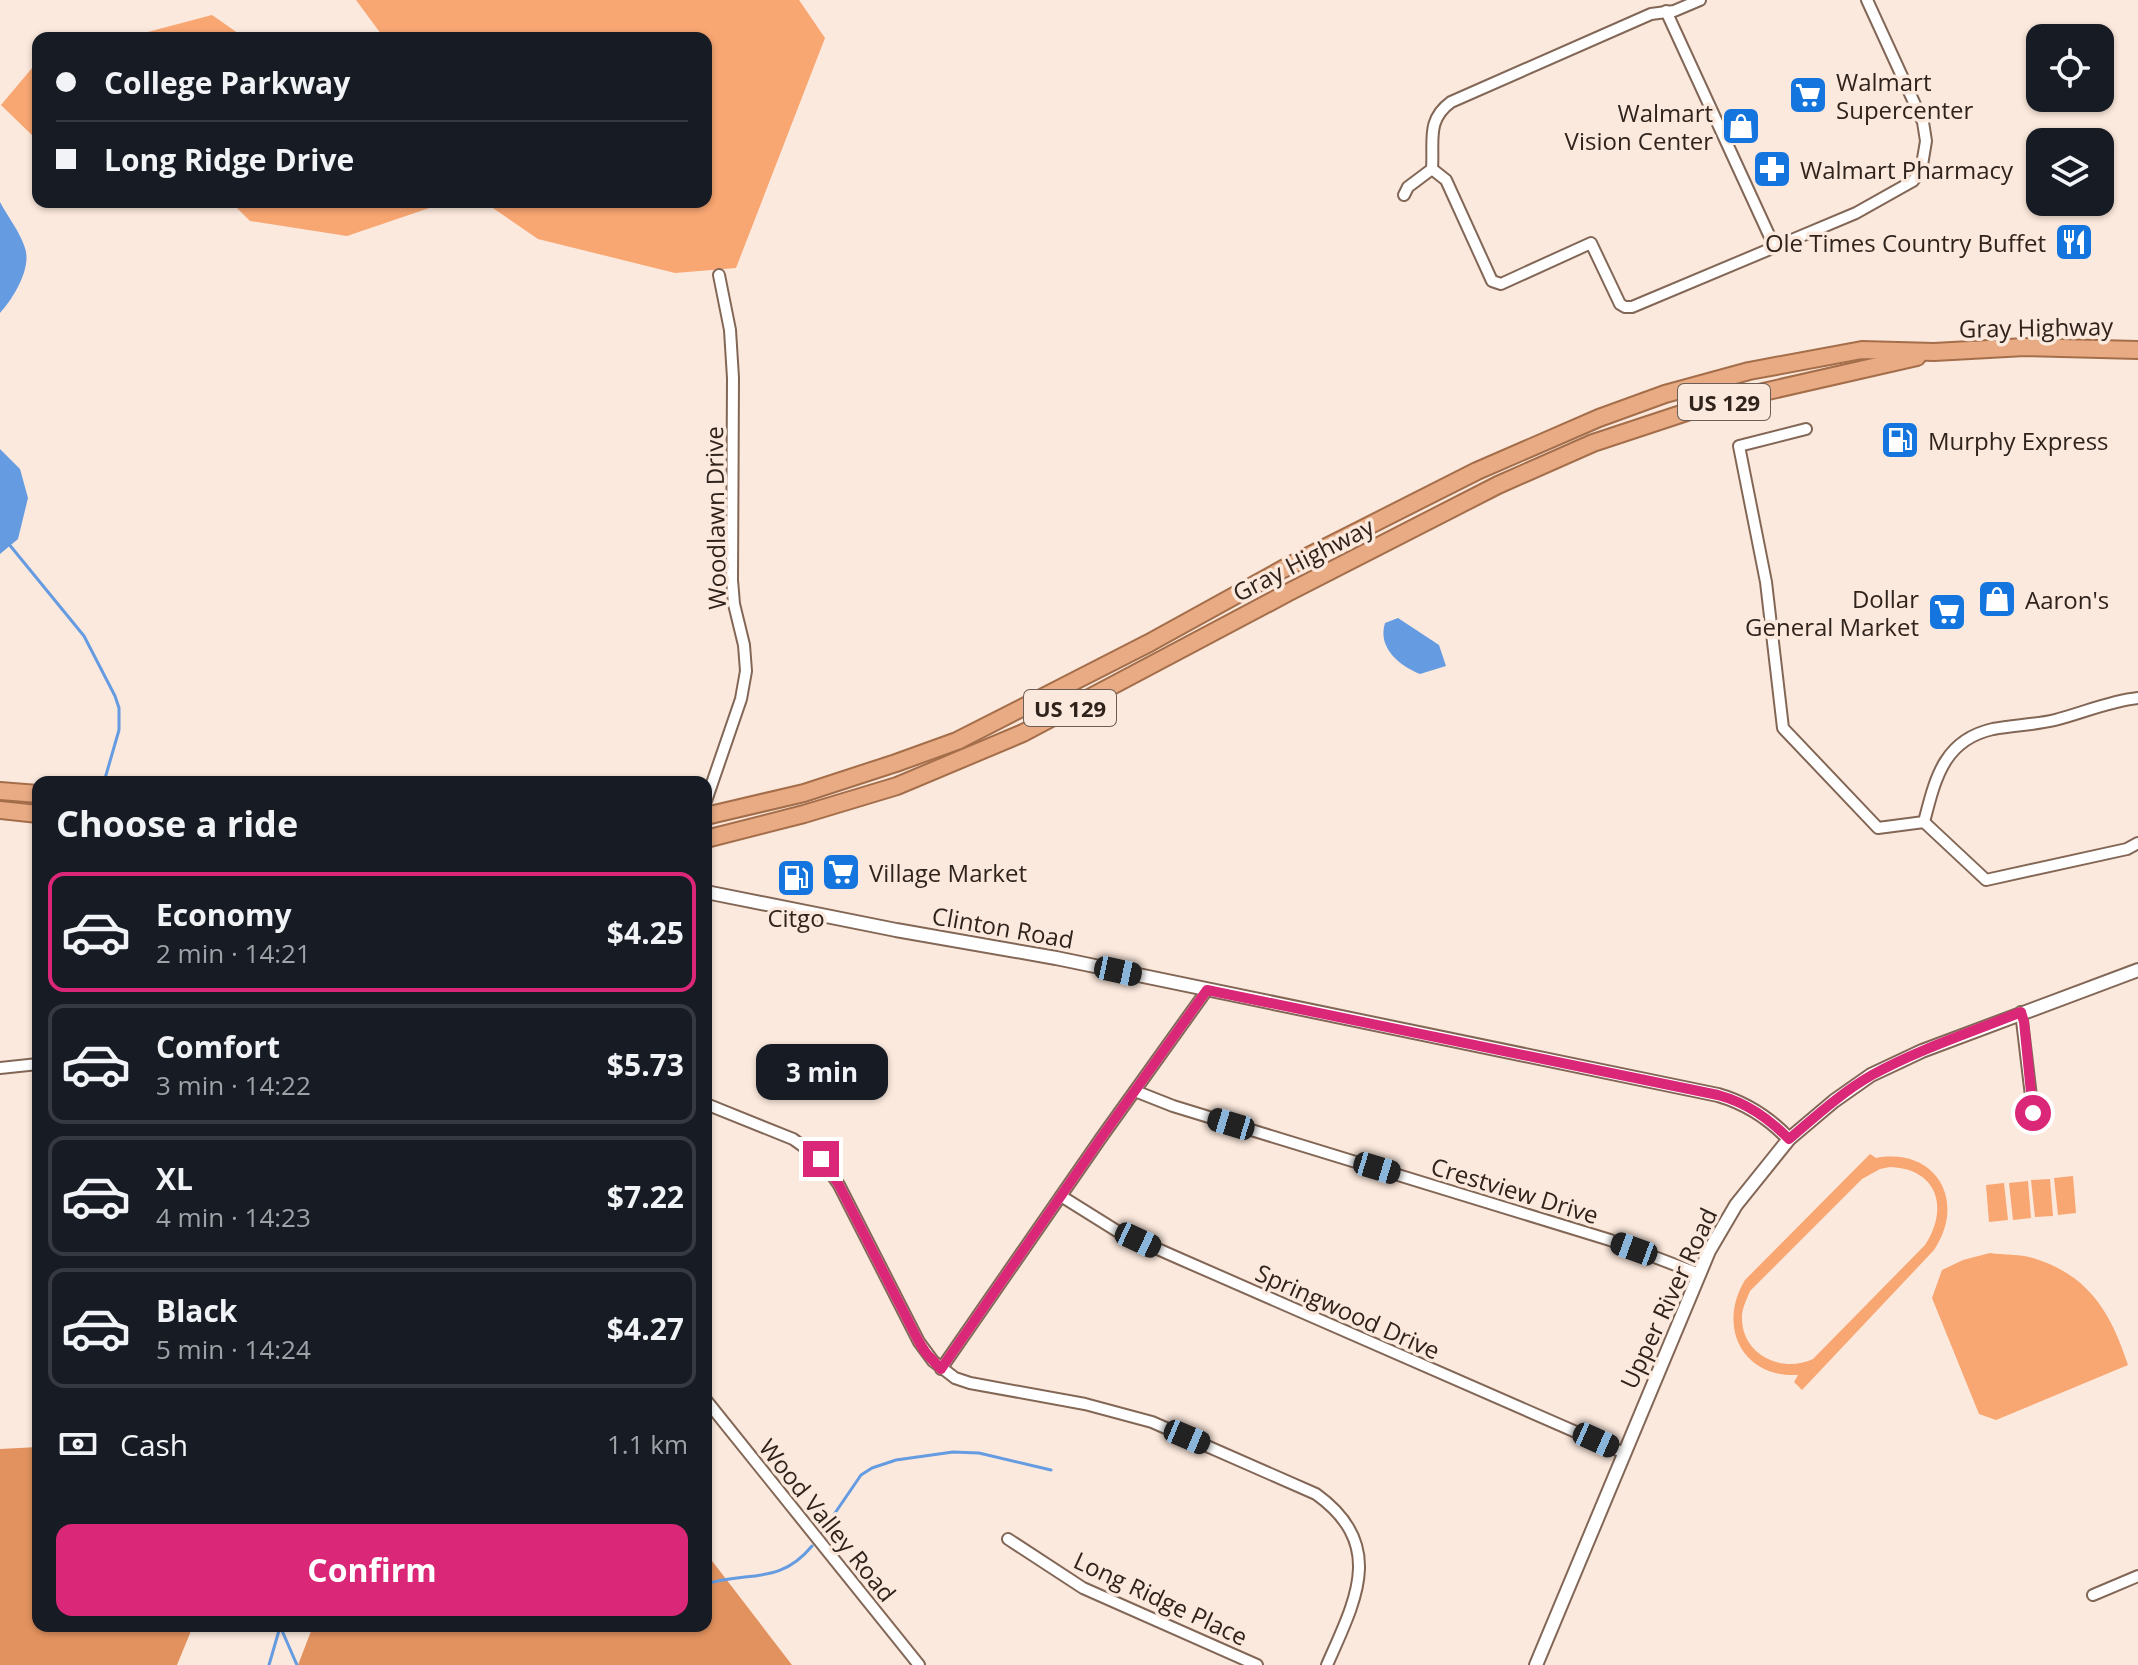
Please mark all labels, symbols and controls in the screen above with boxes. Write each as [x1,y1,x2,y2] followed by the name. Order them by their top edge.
[2026,24,2114,216] map controls
[2026,24,2114,112] button: locate
[104,62,350,103] text: College Parkway
[1836,65,1974,126] place label: Walmart Supercenter
[1787,74,1829,116] supermarket icon: Walmart Supercenter
[1565,96,1713,157] place label: Walmart Vision Center
[1720,105,1762,147] shop icon: Walmart Vision Center
[2026,128,2114,216] button: layers
[104,139,354,180] text: Long Ridge Drive
[1751,148,1793,190] pharmacy icon: Walmart Pharmacy
[1800,153,2014,186] place label: Walmart Pharmacy
[2053,221,2095,263] restaurant icon: Ole Times Country Buffet
[1765,226,2046,259] place label: Ole Times Country Buffet
[1959,309,2114,345] street label: Gray Highway
[1678,384,1770,420] road number: US 129
[1879,419,1921,461] fuel station icon: Murphy Express
[1928,424,2109,457] place label: Murphy Express
[697,426,733,610] street label: Woodlawn Drive
[1227,509,1380,609] street label: Gray Highway
[1976,578,2018,620] shop icon: Aaron's
[1745,582,1919,643] place label: Dollar General Market
[2025,583,2109,616] place label: Aaron's
[1926,591,1968,633] supermarket icon: Dollar General Market
[1024,690,1116,726] road number: US 129
[56,799,298,848] text: Choose a ride
[820,851,862,893] supermarket icon: Village Market
[869,856,1027,889] place label: Village Market
[775,857,817,899] fuel station icon: Citgo
[156,894,292,935] text: Economy
[60,896,132,968] icon: car
[930,898,1076,956] street label: Clinton Road
[767,901,825,934] place label: Citgo
[607,912,684,953] text: $4.25
[156,935,311,971] text: 2 min · 14:21
[1092,954,1144,988] car
[156,1026,280,1067] text: Comfort
[60,1028,132,1100] icon: car
[755,1043,887,1099] callout: 3 min
[607,1044,684,1085] text: $5.73
[786,1054,858,1090] text: 3 min
[156,1067,311,1103] text: 3 min · 14:22
[2015,1095,2051,1131] route start
[1205,1106,1257,1142] car
[803,1141,839,1177] route end
[1427,1149,1603,1231] street label: Crestview Drive
[1351,1150,1403,1186] car
[156,1158,193,1199] text: XL
[60,1160,132,1232] icon: car
[607,1176,684,1217] text: $7.22
[156,1199,311,1235] text: 4 min · 14:23
[1612,1202,1724,1394] street label: Upper River Road
[1111,1219,1165,1261] car
[1607,1230,1661,1268] car
[1251,1256,1445,1366] street label: Springwood Drive
[156,1290,237,1331] text: Black
[60,1292,132,1364] icon: car
[607,1308,684,1349] text: $4.27
[156,1331,311,1367] text: 5 min · 14:24
[1160,1417,1214,1457] car
[1569,1419,1623,1461] car
[56,1422,100,1466] icon: cash
[120,1424,188,1465] text: Cash
[607,1426,688,1462] text: 1.1 km
[752,1432,904,1608] street label: Wood Valley Road
[56,1524,688,1616] button: Confirm
[1069,1543,1253,1653] street label: Long Ridge Place

